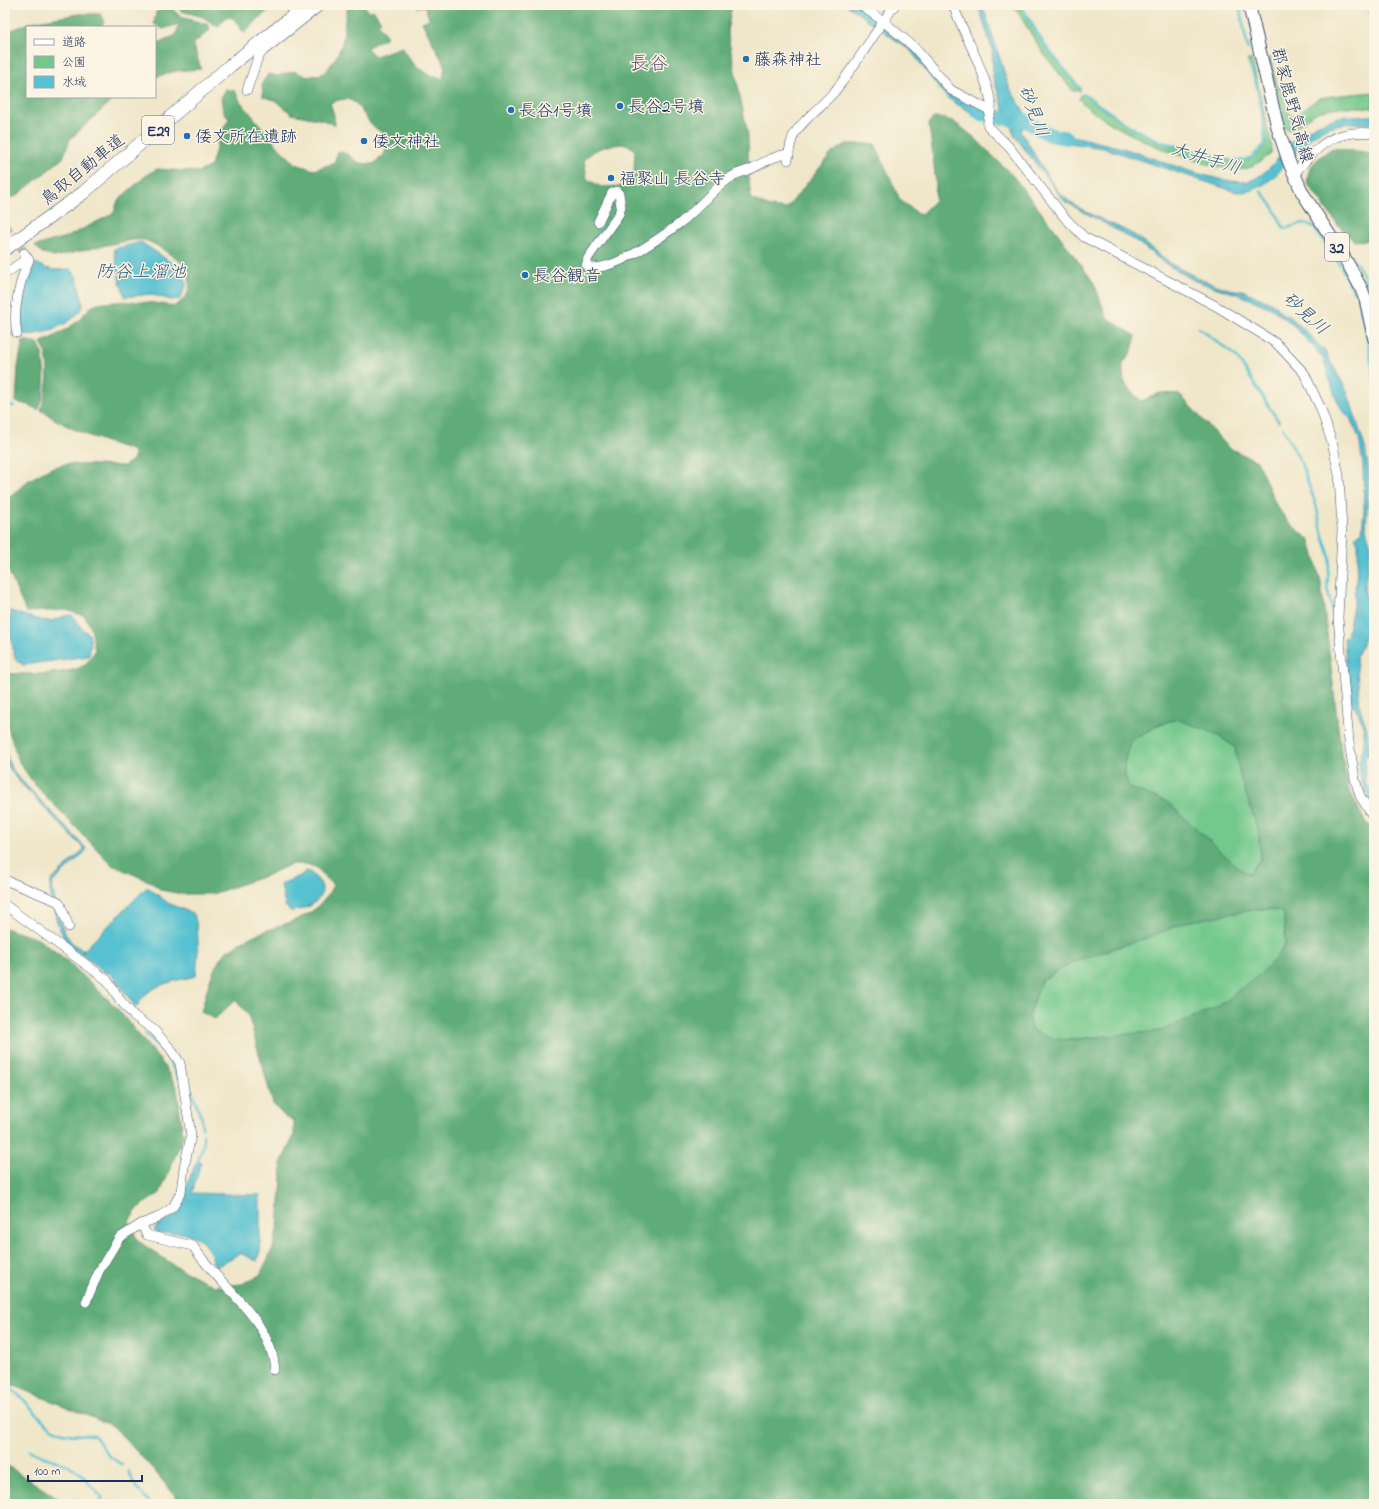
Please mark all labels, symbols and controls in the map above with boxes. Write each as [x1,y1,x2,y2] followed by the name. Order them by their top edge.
[26,26,156,98] legend
[62,34,86,52] text: 道路
[1264,45,1319,166] street label: 郡家鹿野気高線
[754,48,822,73] place label: 藤森神社
[630,51,668,78] district label: 長谷
[62,54,86,72] text: 公園
[741,54,751,64] marker: 藤森神社
[62,74,86,92] text: 水域
[1010,82,1054,142] water label: 砂見川
[628,95,704,120] place label: 長谷2号墳
[519,99,592,124] place label: 長谷1号墳
[615,101,625,111] marker: 長谷2号墳
[506,105,516,115] marker: 長谷1号墳
[142,116,174,144] road number: E29
[195,125,297,150] place label: 倭文所在遺跡
[35,128,130,212] street label: 鳥取自動車道
[372,130,440,155] place label: 倭文神社
[182,131,192,141] marker: 倭文所在遺跡
[359,136,369,146] marker: 倭文神社
[1167,137,1244,183] water label: 大井手川
[619,167,725,192] place label: 福聚山 長谷寺
[606,173,616,183] marker: 福聚山 長谷寺
[1325,233,1349,261] road number: 32
[96,260,187,286] water label: 防谷上溜池
[533,264,601,289] place label: 長谷観音
[520,270,530,280] marker: 長谷観音
[1276,287,1333,342] water label: 砂見川
[28,1457,142,1483] scale bar
[34,1463,61,1481] text: 100 m

